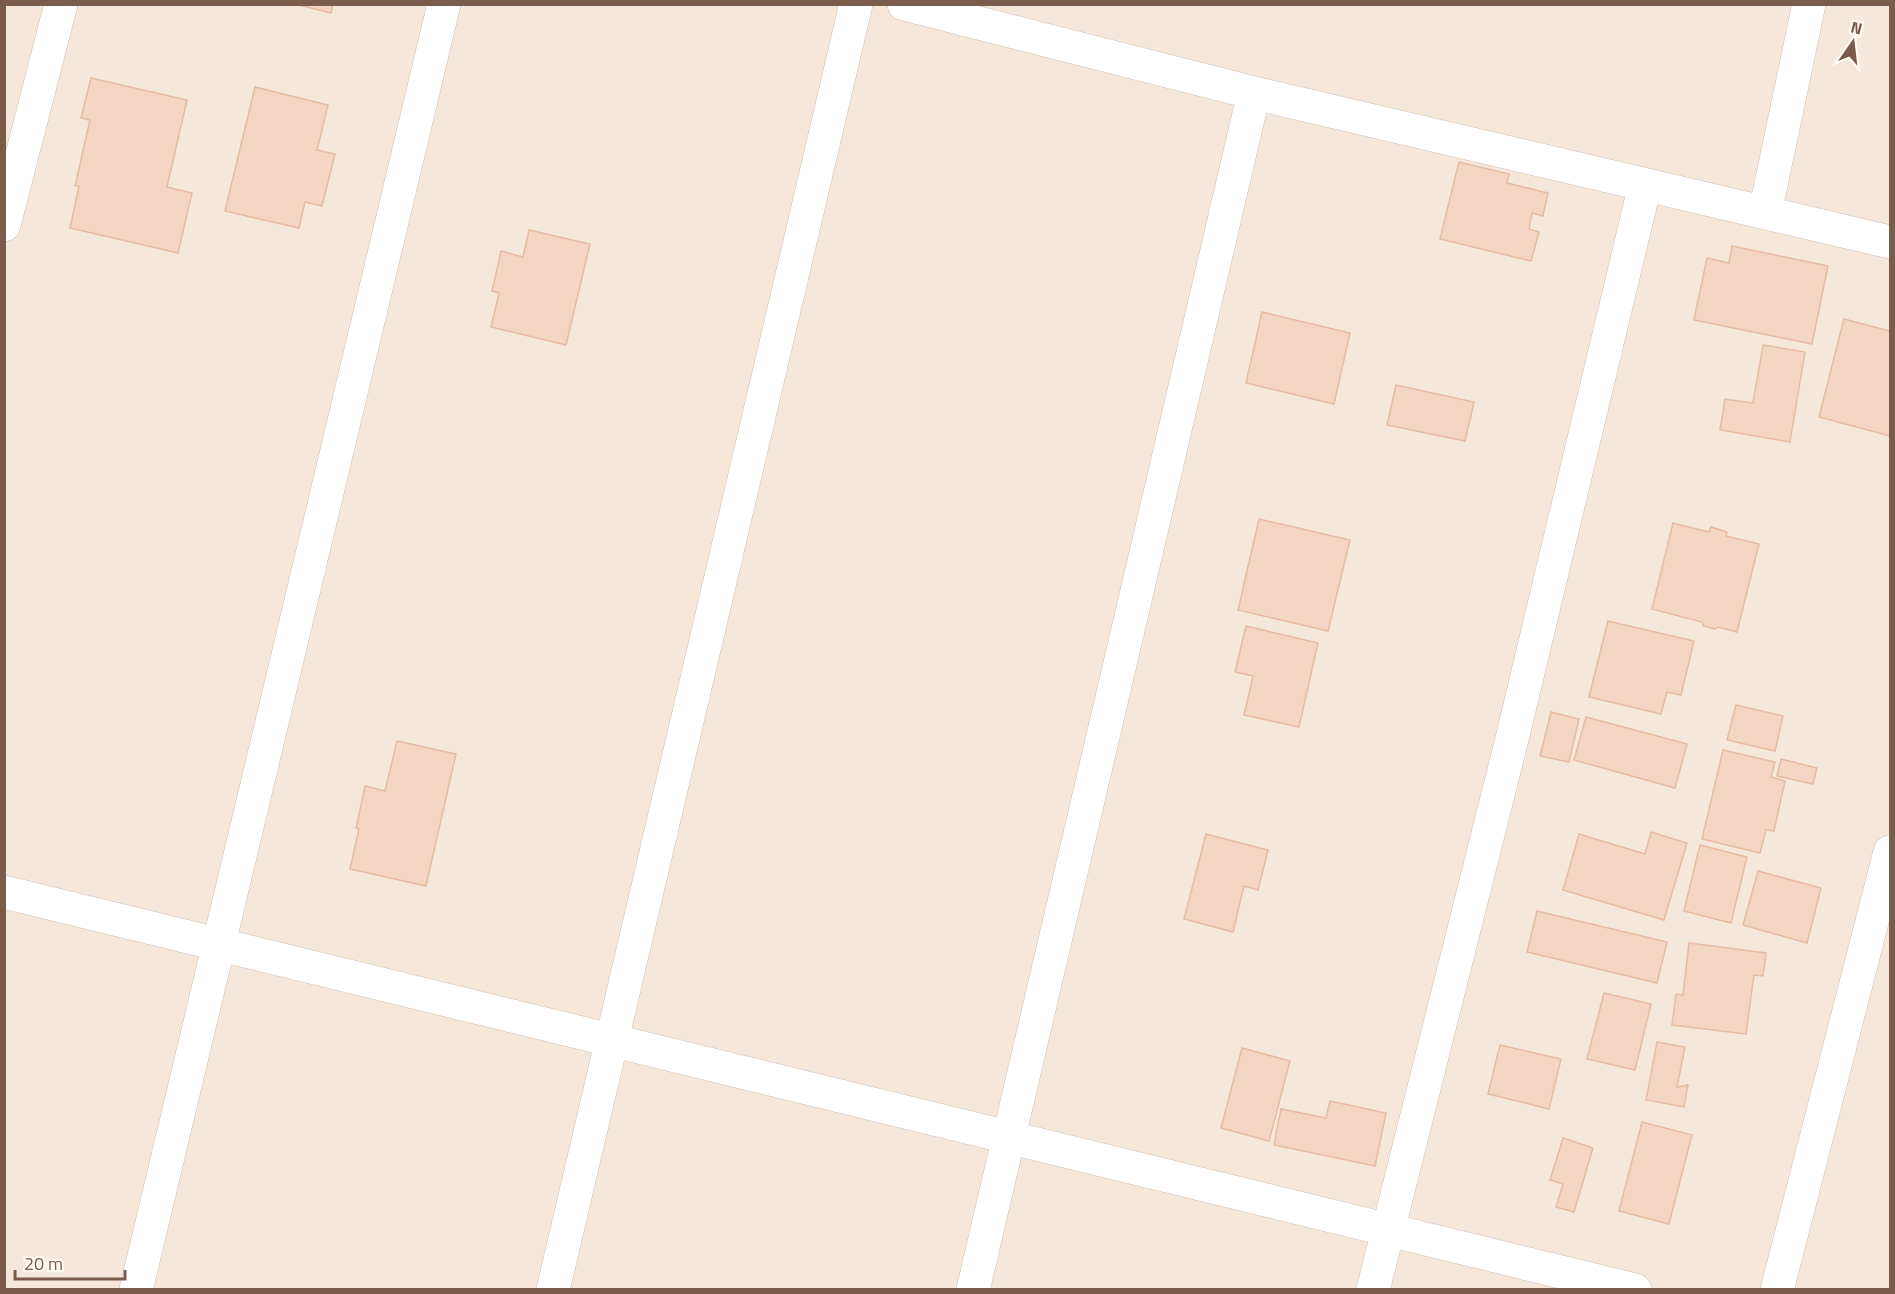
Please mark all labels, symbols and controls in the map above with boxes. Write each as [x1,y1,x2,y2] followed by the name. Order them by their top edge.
[1823,12,1883,72] north arrow
[1848,14,1865,40] text: N
[15,1243,124,1281] scale bar
[24,1250,63,1277] text: 20 m

